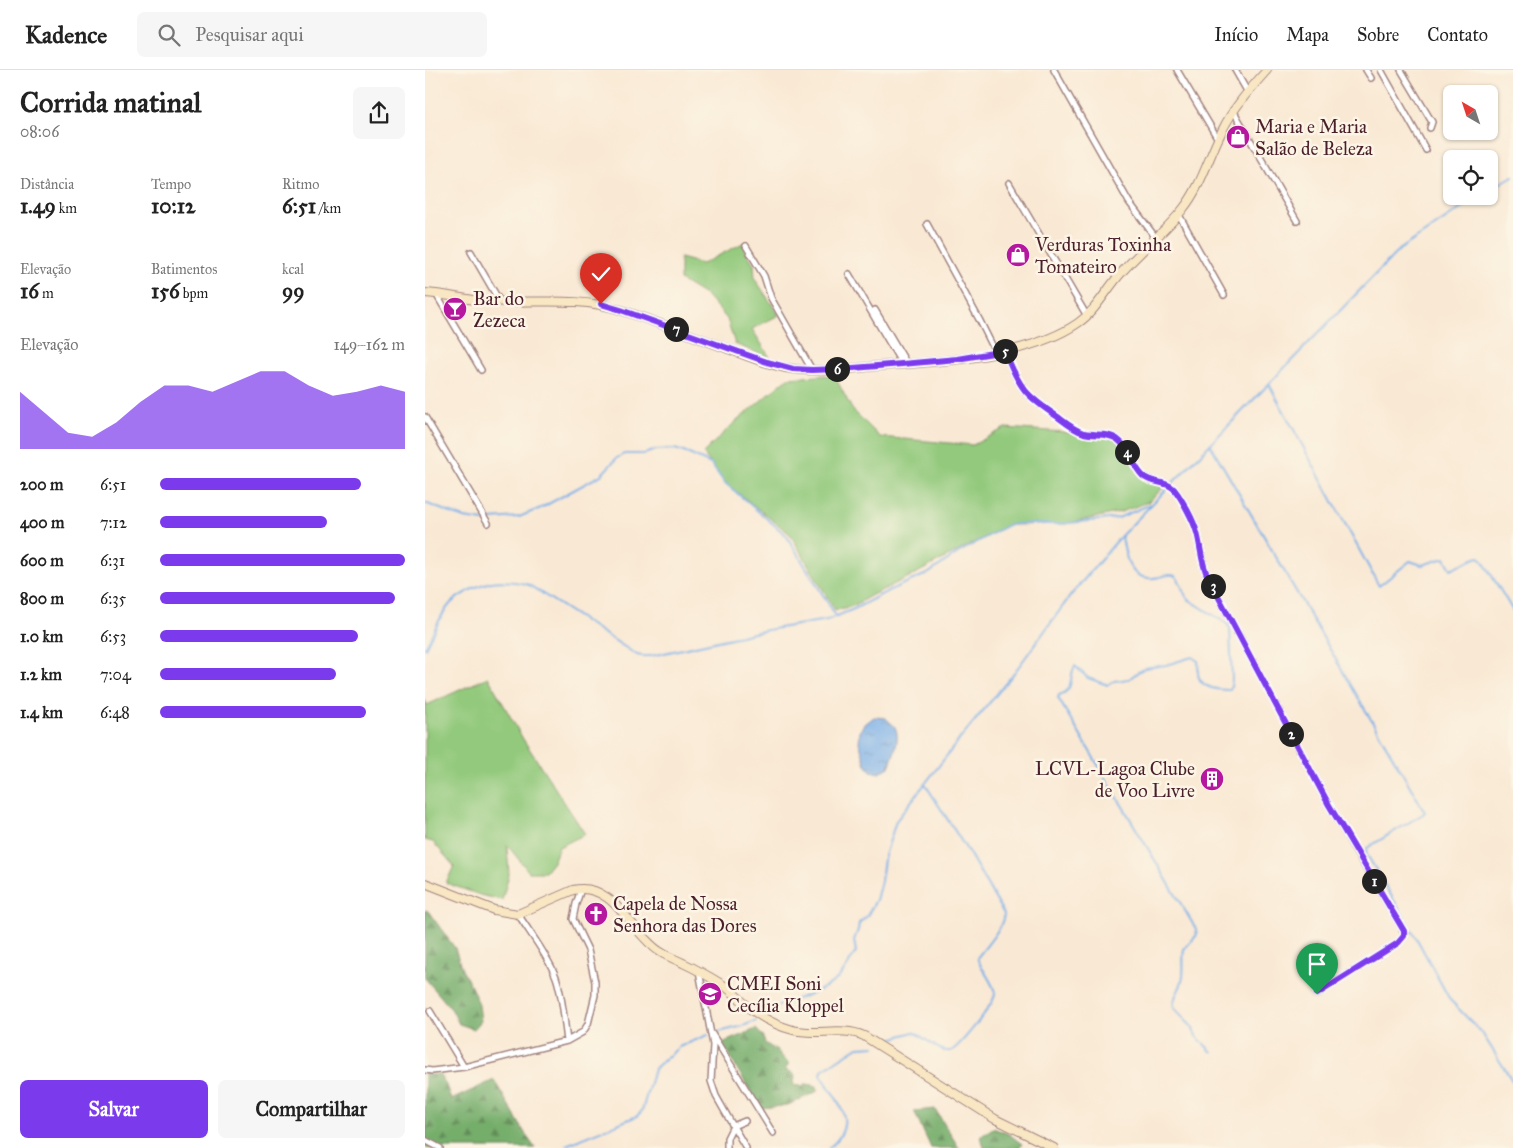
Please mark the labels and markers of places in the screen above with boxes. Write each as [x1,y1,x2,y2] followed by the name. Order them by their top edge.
[1255,115,1374,160] place label: Maria e Maria Salão de Beleza
[1225,124,1251,150] shop icon: Maria e Maria Salão de Beleza
[1034,233,1172,278] place label: Verduras Toxinha Tomateiro
[1005,242,1031,268] shop icon: Verduras Toxinha Tomateiro
[580,253,622,304] pin
[473,287,526,332] place label: Bar do Zezeca
[442,296,468,322] bar icon: Bar do Zezeca
[663,316,689,342] pin: 7
[993,338,1017,364] pin: 5
[825,356,849,382] pin: 6
[1115,440,1139,464] pin: 4
[1201,574,1225,598] pin: 3
[1279,722,1303,746] pin: 2
[1035,757,1195,802] place label: LCVL-Lagoa Clube de Voo Livre
[1199,766,1225,792] building icon: LCVL-Lagoa Clube de Voo Livre
[1361,868,1387,894] pin: 1
[613,892,757,937] place label: Capela de Nossa Senhora das Dores
[583,901,609,927] church icon: Capela de Nossa Senhora das Dores
[1296,943,1338,994] pin
[727,972,845,1017] place label: CMEI Soni Cecília Kloppel
[697,981,723,1007] school or university icon: CMEI Soni Cecília Kloppel

